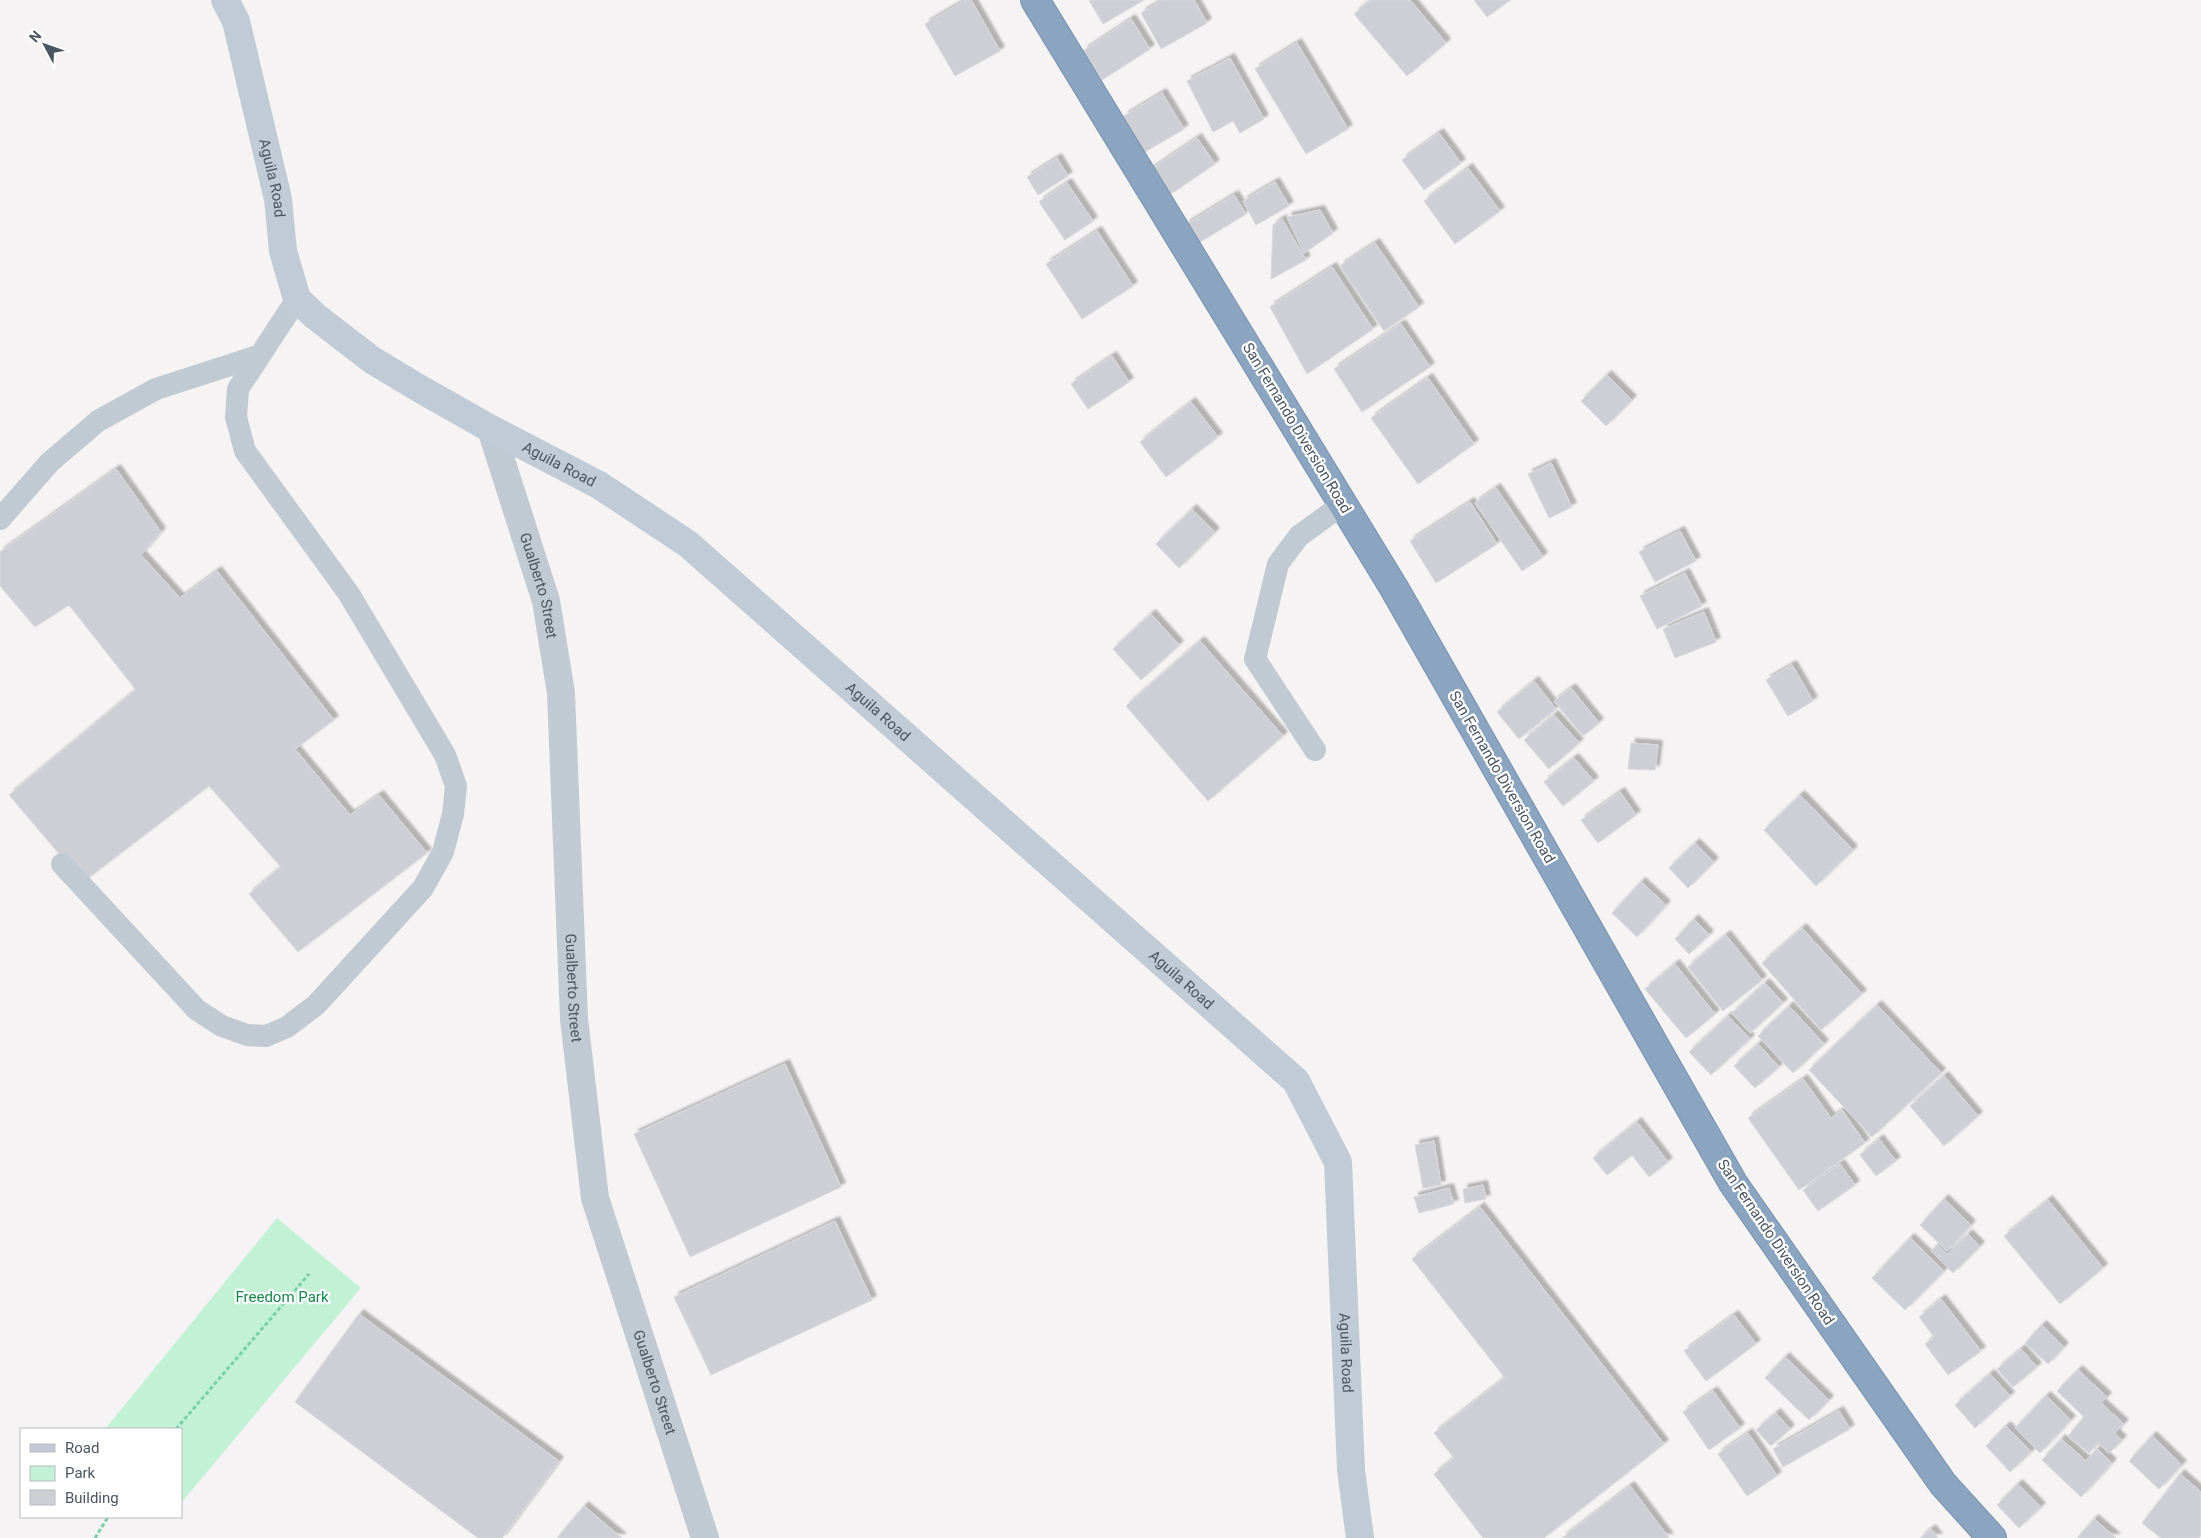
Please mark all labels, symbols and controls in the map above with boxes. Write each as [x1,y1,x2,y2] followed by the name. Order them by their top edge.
[20,20,70,70] north arrow
[26,27,44,45] text: N
[255,137,289,218] street label: Aguila Road
[1239,339,1355,517] street label: San Fernando Diversion Road
[519,438,599,491] street label: Aguila Road
[516,531,561,640] street label: Gualberto Street
[842,678,914,745] street label: Aguila Road
[1445,688,1559,866] street label: San Fernando Diversion Road
[562,933,586,1043] street label: Gualberto Street
[1145,947,1217,1013] street label: Aguila Road
[1714,1156,1838,1328] street label: San Fernando Diversion Road
[235,1288,329,1306] park label: Freedom Park
[1335,1312,1357,1393] street label: Aguila Road
[629,1328,680,1437] street label: Gualberto Street
[20,1428,182,1518] legend
[65,1439,99,1457] text: Road
[65,1464,96,1482] text: Park
[65,1489,119,1507] text: Building

